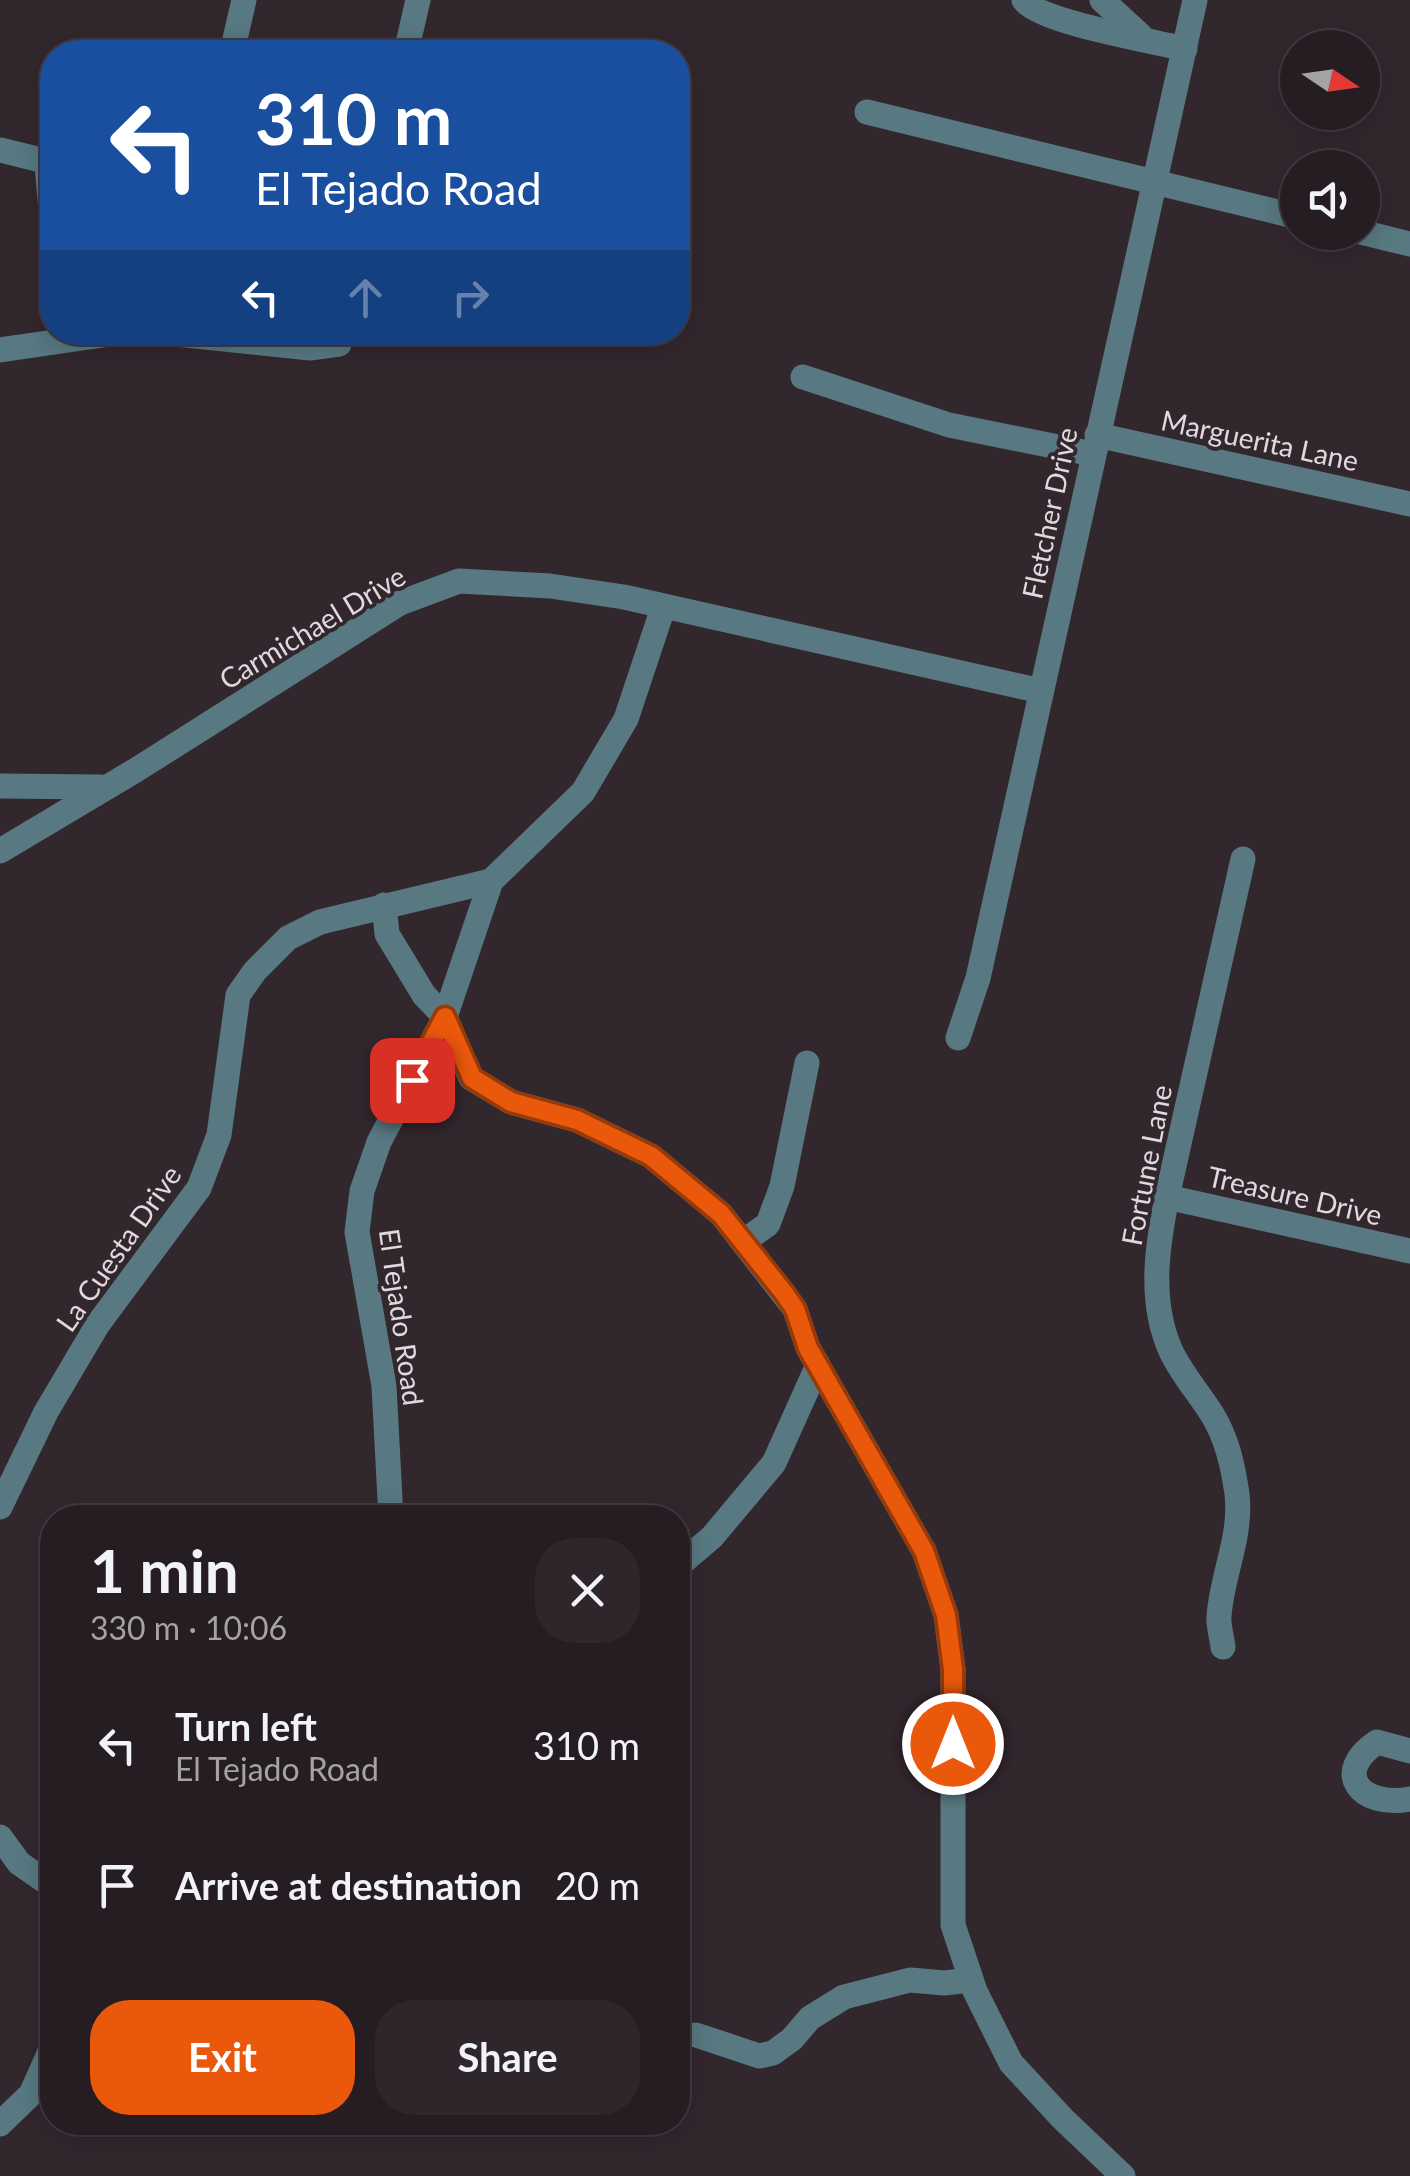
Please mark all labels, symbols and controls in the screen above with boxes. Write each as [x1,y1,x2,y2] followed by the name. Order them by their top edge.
[1280,30,1380,130] north arrow
[1280,30,1380,250] map controls
[255,76,452,160] text: 310 m
[90,80,220,210] icon: left
[1280,150,1380,250] button: sound
[255,161,542,215] text: El Tejado Road
[233,270,288,325] icon: left
[338,270,393,325] icon: ahead
[443,270,498,325] icon: right
[1158,402,1362,478] street label: Marguerita Lane
[1014,424,1084,602] street label: Fletcher Drive
[213,558,411,696] street label: Carmichael Drive
[370,1038,455,1123] pin
[385,1053,440,1108] icon: arrive
[1114,1082,1178,1248] street label: Fortune Lane
[1205,1158,1385,1232] street label: Treasure Drive
[48,1159,188,1337] street label: La Cuesta Drive
[373,1226,431,1408] street label: El Tejado Road
[90,1534,239,1606] text: 1 min
[535,1538,640,1643] button: close
[90,1608,287,1647] text: 330 m · 10:06
[901,1692,1005,1796] position arrow
[175,1703,317,1749] text: Turn left
[90,1718,145,1773] icon: left
[533,1722,640,1768] text: 310 m
[175,1749,379,1788] text: El Tejado Road
[90,1858,145,1913] icon: arrive
[175,1862,522,1908] text: Arrive at destination
[555,1862,640,1908] text: 20 m
[90,2000,355,2115] button: Exit
[375,2000,640,2115] button: Share

